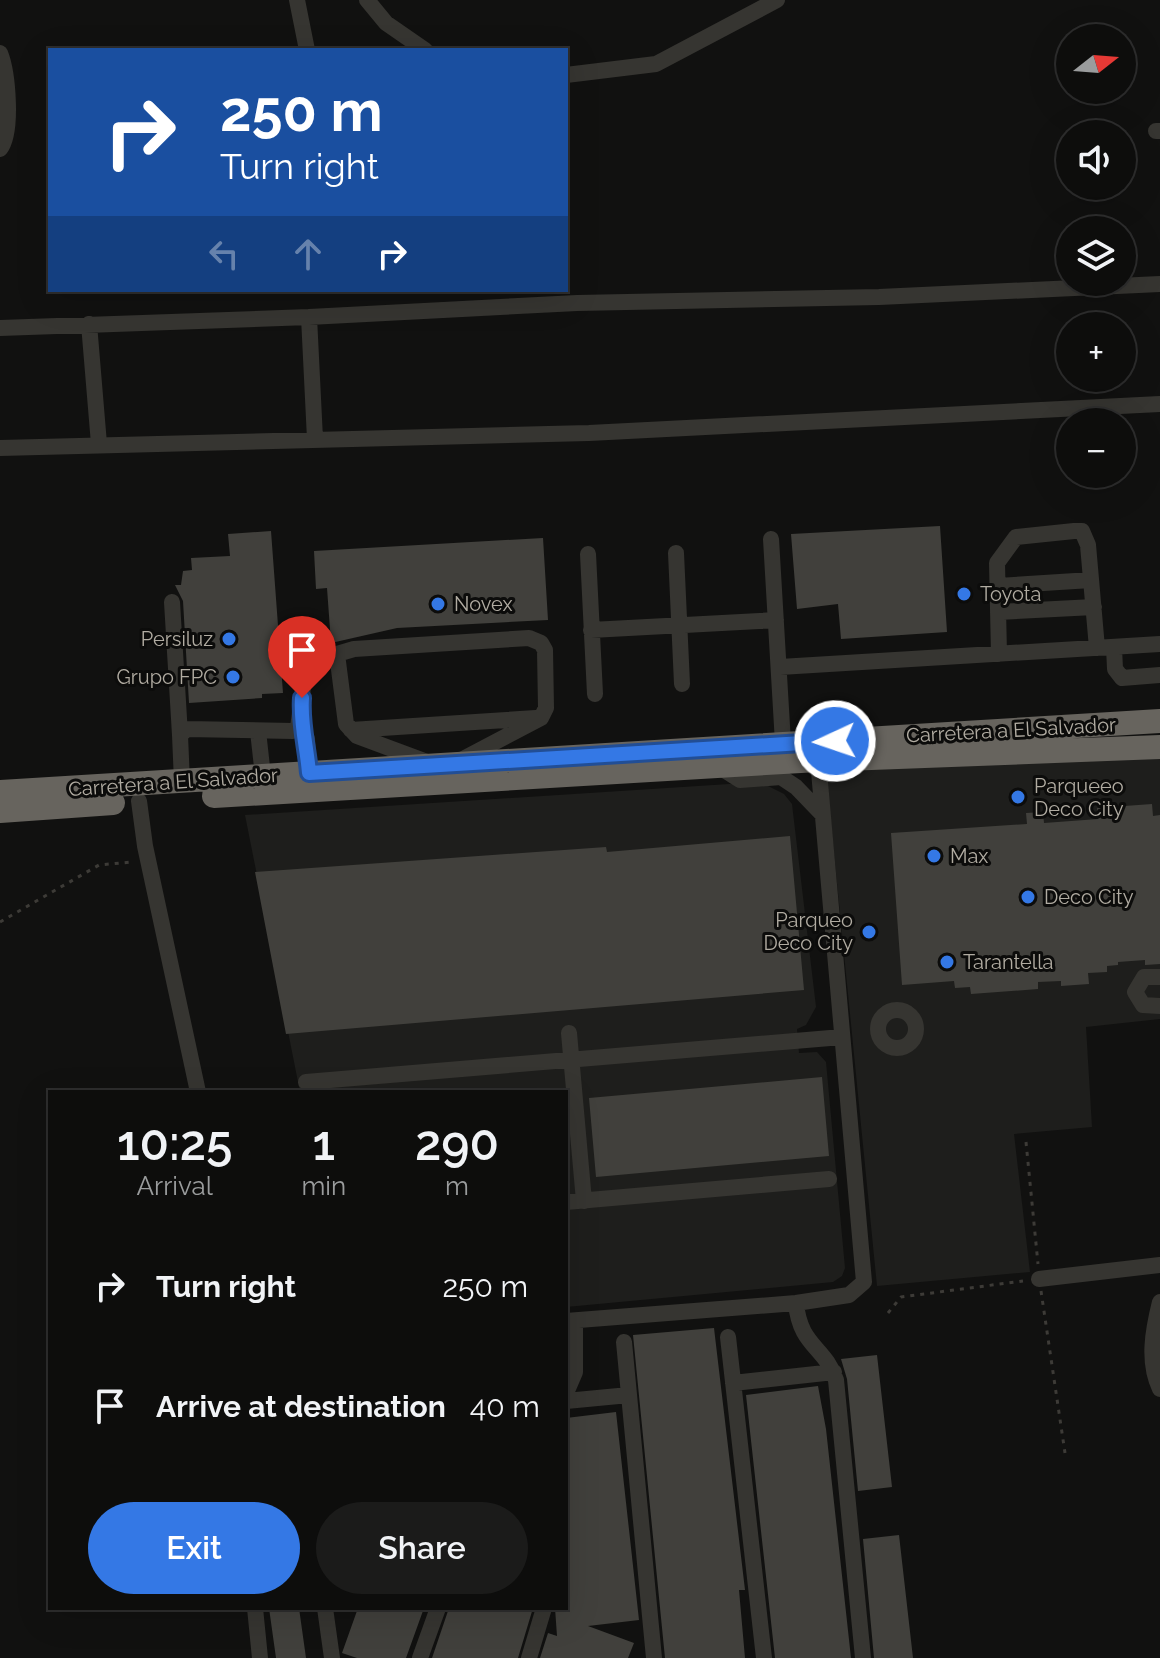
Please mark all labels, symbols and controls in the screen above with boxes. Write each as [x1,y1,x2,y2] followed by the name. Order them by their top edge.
[1056,24,1136,104] north arrow
[1056,24,1136,488] map controls
[220,78,383,144] text: 250 m
[88,80,192,184] icon: right
[1056,120,1136,200] button: sound
[220,145,379,187] text: Turn right
[1056,216,1136,296] button: layers
[202,232,246,276] icon: left
[286,232,330,276] icon: ahead
[370,232,414,276] icon: right
[1056,312,1136,392] button: +
[1056,408,1136,488] button: −
[980,582,1041,606] place label: Toyota
[955,585,973,603] marker: Toyota
[454,592,513,616] place label: Novex
[429,595,447,613] marker: Novex
[268,616,336,698] pin
[141,627,213,651] place label: Persiluz
[280,628,324,672] icon: arrive
[220,630,238,648] marker: Persiluz
[117,665,217,689] place label: Grupo FPC
[224,668,242,686] marker: Grupo FPC
[793,699,877,783] position arrow
[905,713,1117,747] street label: Carretera a El Salvador
[67,763,279,801] street label: Carretera a El Salvador
[1034,774,1124,821] place label: Parqueeo Deco City
[1009,788,1027,806] marker: Parqueeo Deco City
[950,844,988,868] place label: Max
[925,847,943,865] marker: Max
[1044,885,1134,909] place label: Deco City
[1019,888,1037,906] marker: Deco City
[763,908,853,955] place label: Parqueo Deco City
[860,923,878,941] marker: Parqueo Deco City
[963,950,1054,974] place label: Tarantella
[938,953,956,971] marker: Tarantella
[117,1115,232,1171] text: 10:25
[312,1115,335,1171] text: 1
[415,1115,499,1171] text: 290
[137,1171,213,1201] text: Arrival
[301,1171,346,1201] text: min
[445,1171,469,1201] text: m
[88,1264,132,1308] icon: right
[156,1269,296,1304] text: Turn right
[442,1269,528,1304] text: 250 m
[88,1384,132,1428] icon: arrive
[156,1389,446,1424] text: Arrive at destination
[470,1389,540,1424] text: 40 m
[88,1502,300,1594] button: Exit
[316,1502,528,1594] button: Share

